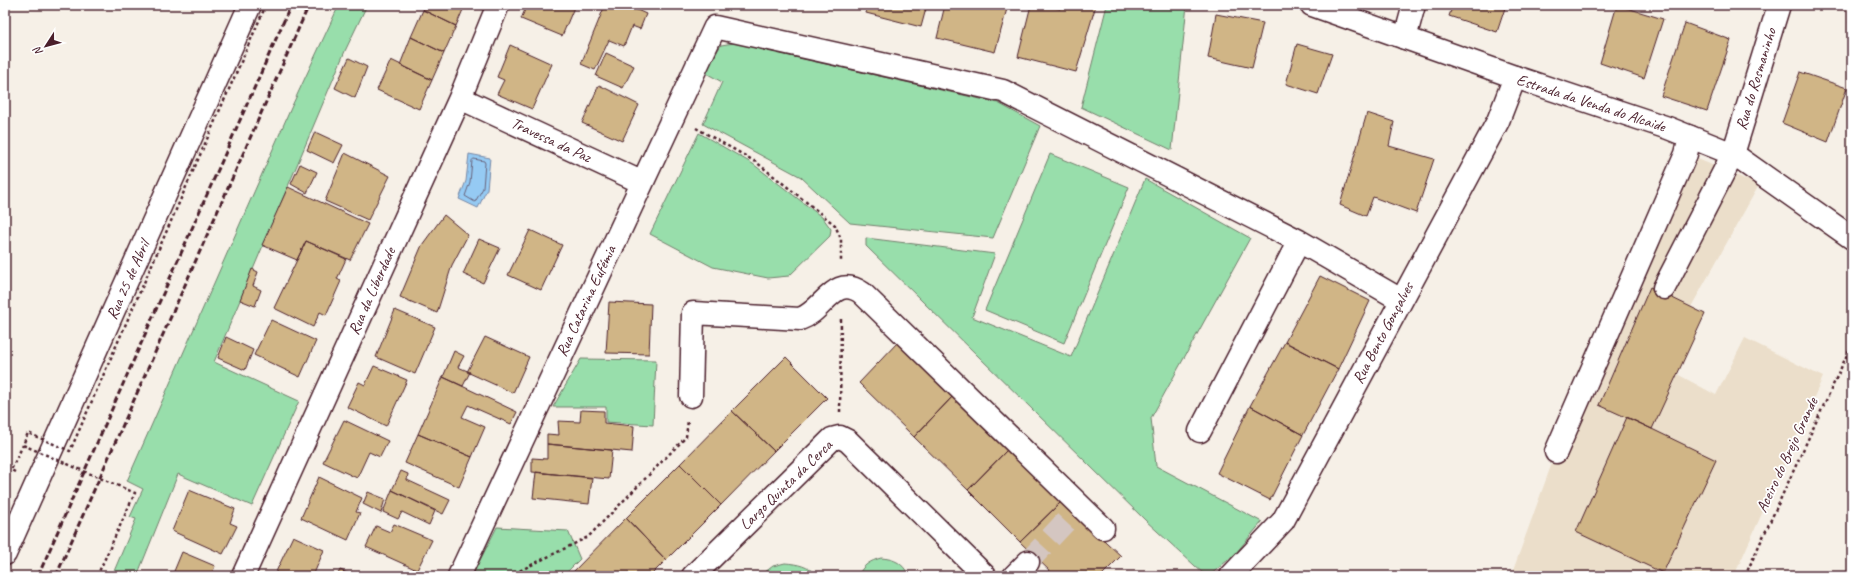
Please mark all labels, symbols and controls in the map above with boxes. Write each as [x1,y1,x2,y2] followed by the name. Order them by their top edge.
[1731,24,1781,132] street label: Rua do Rosmaninho
[26,26,66,66] north arrow
[29,43,46,59] text: N
[1514,69,1670,137] street label: Estrada da Venda do Alcaide
[508,113,595,168] street label: Travessa da Paz
[102,234,156,323] street label: Rua 25 de Abril
[552,241,621,360] street label: Rua Catarina Eufémia
[344,243,401,338] street label: Rua da Liberdade
[1348,278,1419,387] street label: Rua Bento Gonçalves
[1752,393,1823,516] street label: Aceiro do Brejo Grande
[735,434,838,534] street label: Largo Quinta da Cerca

